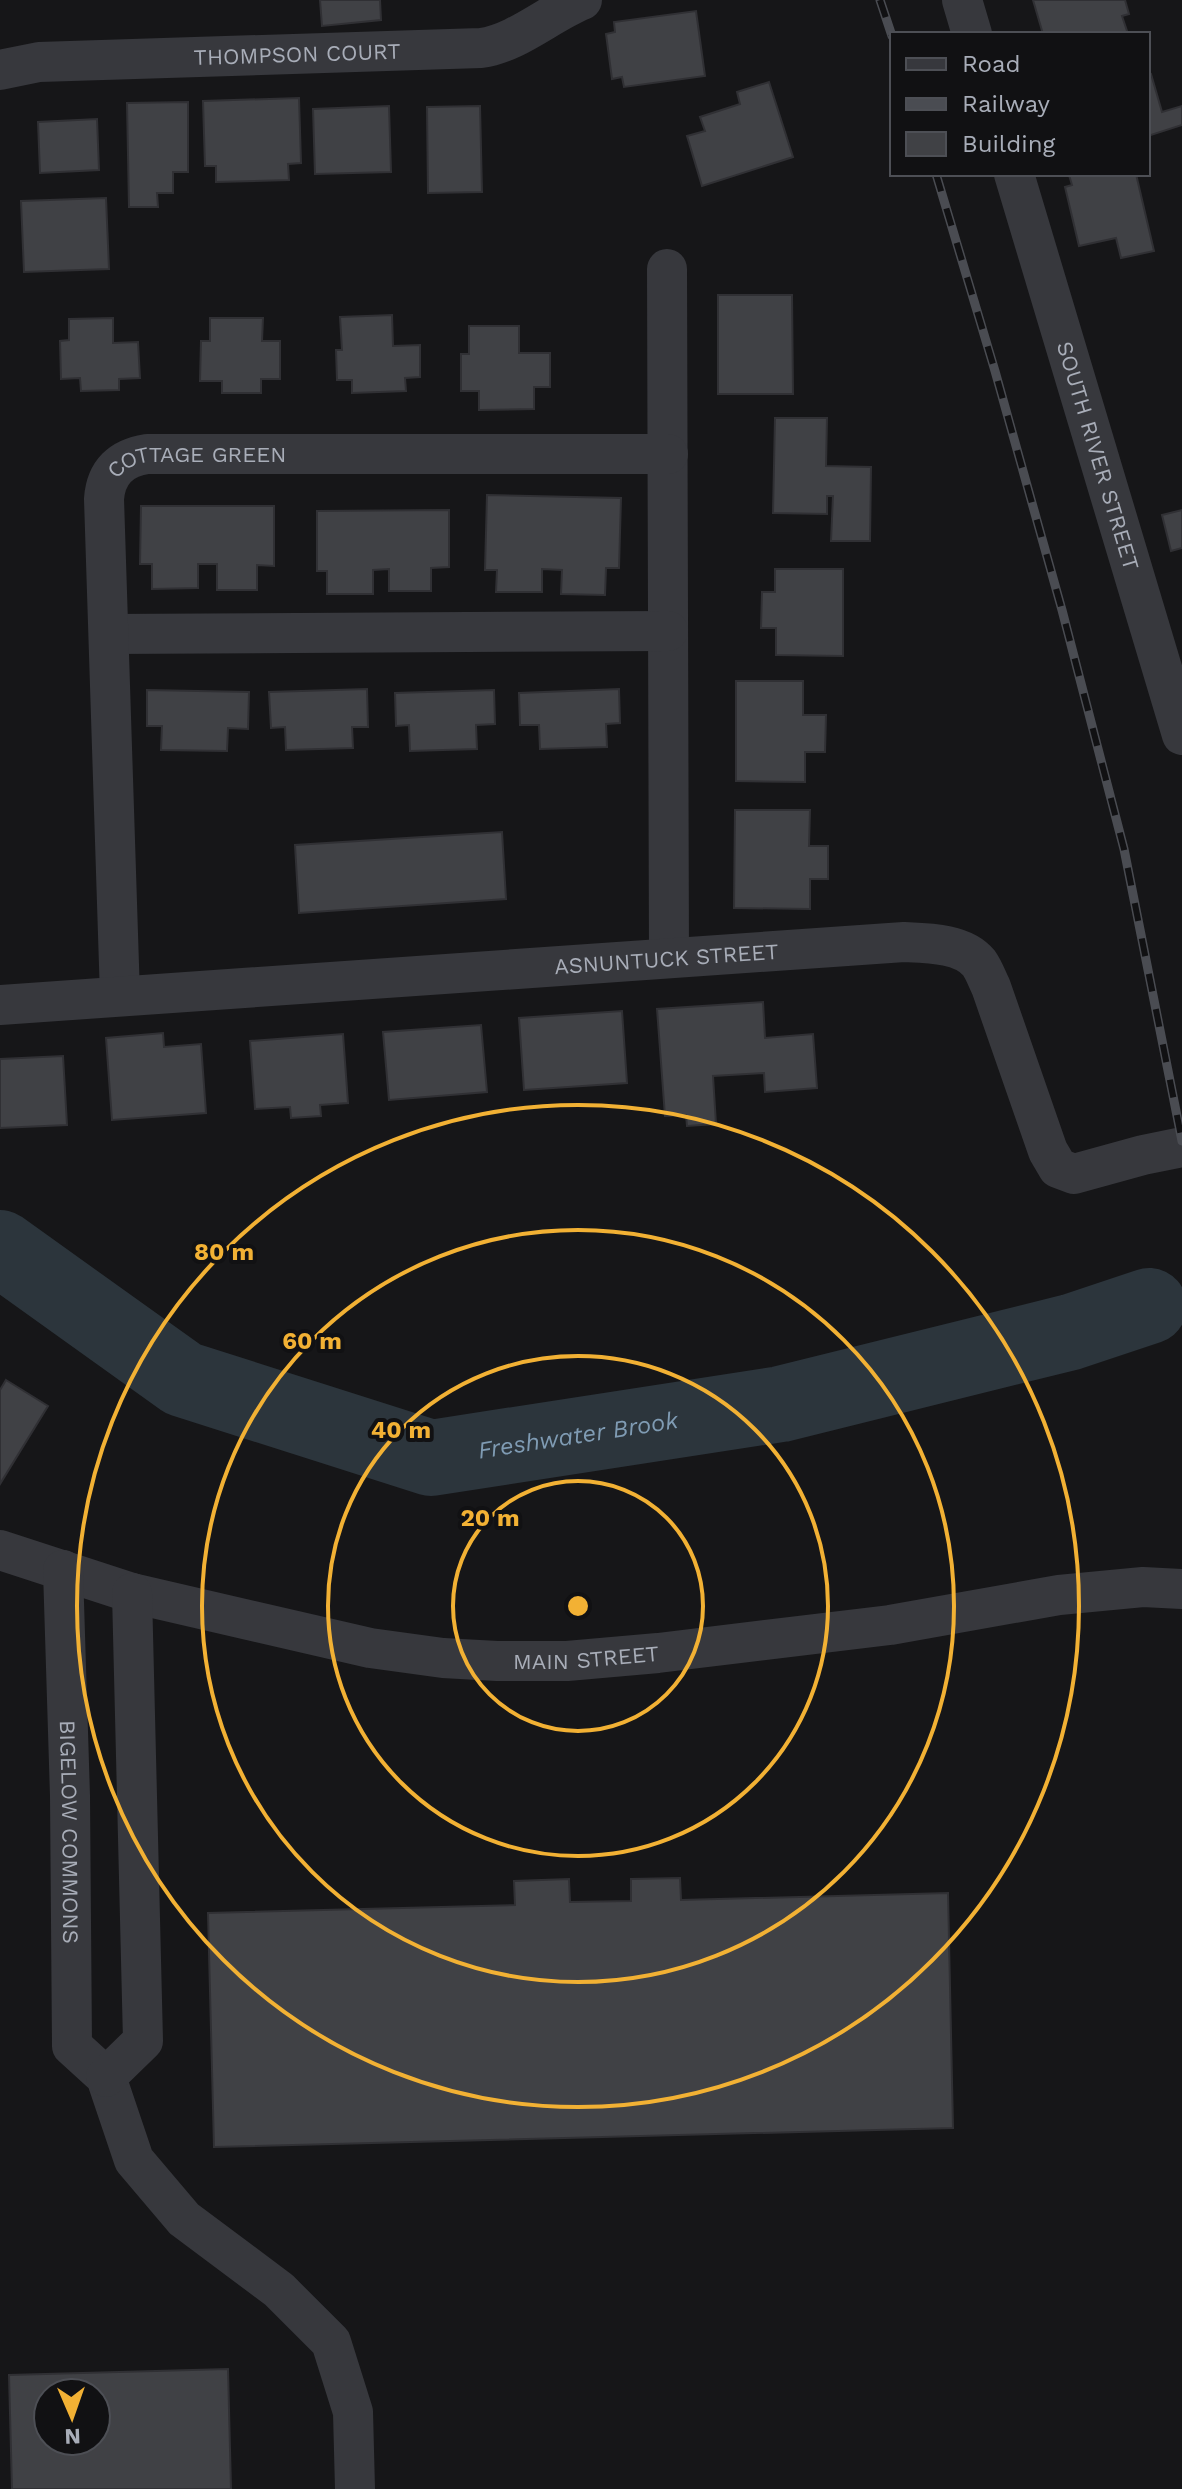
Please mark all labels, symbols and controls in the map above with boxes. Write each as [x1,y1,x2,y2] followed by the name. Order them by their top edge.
[890,32,1150,176] legend
[193,39,401,70] street label: THOMPSON COURT
[962,50,1021,78] text: Road
[962,90,1051,118] text: Railway
[962,130,1055,158] text: Building
[1052,338,1144,573] street label: SOUTH RIVER STREET
[102,442,286,483] street label: COTTAGE GREEN
[553,939,779,979] street label: ASNUNTUCK STREET
[194,1238,254,1266] text: 80 m
[282,1327,342,1355] text: 60 m
[476,1406,681,1465] water label: Freshwater Brook
[371,1416,431,1444] text: 40 m
[460,1504,520,1532] text: 20 m
[564,1592,592,1620] centre of rings
[513,1641,660,1674] street label: MAIN STREET
[55,1720,83,1944] street label: BIGELOW COMMONS
[32,2377,112,2457] north arrow
[64,2424,81,2449] text: N

